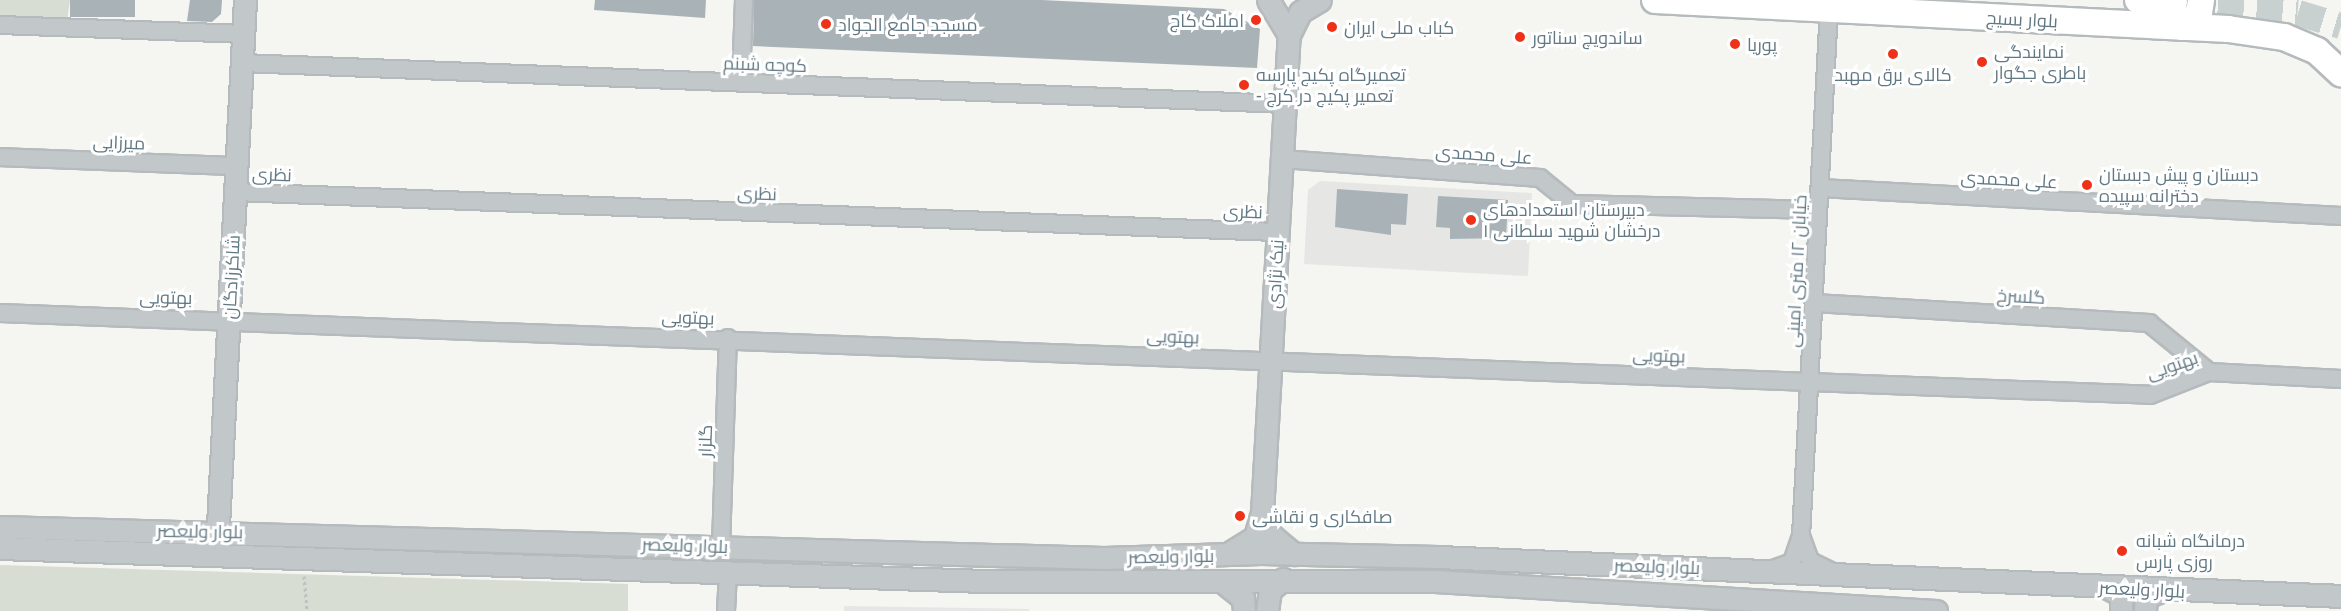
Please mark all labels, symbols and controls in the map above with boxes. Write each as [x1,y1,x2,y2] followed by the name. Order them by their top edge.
[1986,6,2058,32] street label: بلوار بسیج
[1170,9,1244,31] place label: املاک کاج
[838,13,978,35] place label: مسجد جامع الجواد
[1249,13,1263,27] marker: املاک کاج
[1344,16,1454,38] place label: کباب ملی ایران
[819,17,833,31] marker: مسجد جامع الجواد
[1325,20,1339,34] marker: کباب ملی ایران
[1532,26,1643,48] place label: ساندویچ سناتور
[1513,30,1527,44] marker: ساندویچ سناتور
[1747,33,1777,55] place label: پوریا
[1728,37,1742,51] marker: پوریا
[1994,41,2086,84] place label: نمایندگی باطری جگوار
[1886,47,1900,61] marker: کالای برق مهبد
[723,52,807,76] street label: کوچه شبنم
[1975,55,1989,69] marker: نمایندگی باطری جگوار
[1834,63,1952,85] place label: کالای برق مهبد
[1256,64,1406,106] place label: تعمیرگاه پکیج پارسه - تعمیر پکیج در کرج
[1237,78,1251,92] marker: تعمیرگاه پکیج پارسه - تعمیر پکیج در کرج
[92,130,146,154] street label: میرزایی
[1435,140,1533,168] street label: علی محمدی
[252,163,292,185] street label: نظری
[2099,164,2259,207] place label: دبستان و پیش دبستان دخترانه سپیده
[1960,166,2058,192] street label: علی محمدی
[2080,178,2094,192] marker: دبستان و پیش دبستان دخترانه سپیده
[737,182,777,204] street label: نظری
[1781,194,1811,348] street label: خیابان ۱۲ متری امینی
[1483,199,1660,242] place label: دبیرستان استعدادهای درخشان شهید سلطانی ۱
[1223,200,1263,222] street label: نظری
[1464,213,1478,227] marker: دبیرستان استعدادهای درخشان شهید سلطانی ۱
[218,234,244,320] street label: شاکرزادگان
[1262,239,1288,309] street label: نیک نژادی
[1996,284,2046,308] street label: گلسرخ
[139,286,193,308] street label: بهتویی
[661,305,715,329] street label: بهتویی
[1146,324,1200,348] street label: بهتویی
[1632,343,1686,367] street label: بهتویی
[2143,346,2201,384] street label: بهتویی
[694,424,716,458] street label: گلزار
[1252,505,1393,527] place label: صافکاری و نقاشی
[1233,509,1247,523] marker: صافکاری و نقاشی
[157,519,243,543] street label: بلوار ولیعصر
[2136,530,2245,572] place label: درمانگاه شبانه روزی پارس
[641,533,729,557] street label: بلوار ولیعصر
[2113,542,2131,560] marker: درمانگاه شبانه روزی پارس
[1128,544,1214,568] street label: بلوار ولیعصر
[1613,554,1701,578] street label: بلوار ولیعصر
[2098,576,2186,602] street label: بلوار ولیعصر

